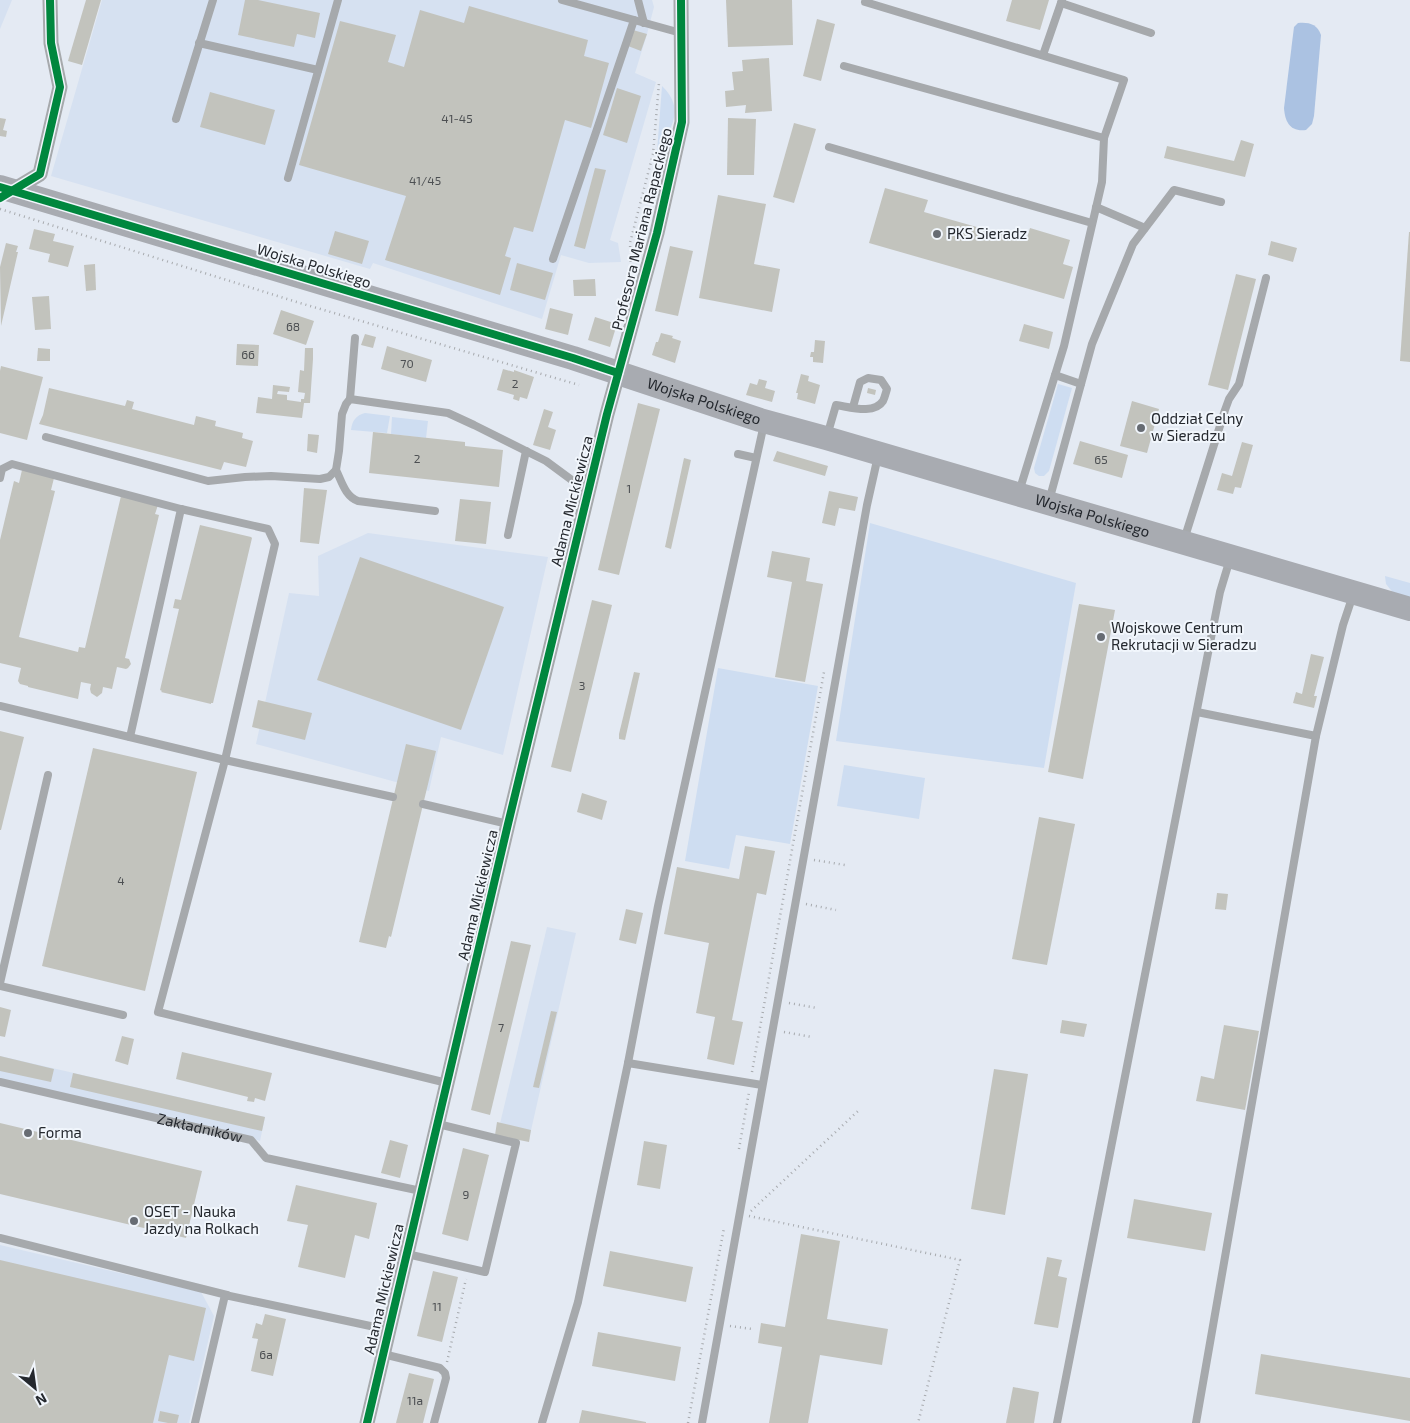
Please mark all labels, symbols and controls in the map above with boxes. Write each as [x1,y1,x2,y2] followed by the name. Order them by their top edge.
[441,111,473,125] house number: 41-45
[607,126,675,332] street label: Profesora Mariana Rapackiego
[409,173,441,187] house number: 41/45
[947,224,1027,242] place label: PKS Sieradz
[931,228,943,240] marker: PKS Sieradz
[255,239,374,292] street label: Wojska Polskiego
[286,319,300,333] house number: 68
[241,347,255,361] house number: 66
[400,356,414,370] house number: 70
[645,373,764,428] street label: Wojska Polskiego
[512,376,519,390] house number: 2
[1151,409,1243,444] place label: Oddział Celny w Sieradzu
[1135,422,1147,434] marker: Oddział Celny w Sieradzu
[546,434,596,568] street label: Adama Mickiewicza
[414,451,421,465] house number: 2
[1094,452,1108,466] house number: 65
[627,481,631,495] house number: 1
[1033,490,1152,540] street label: Wojska Polskiego
[1111,618,1257,654] place label: Wojskowe Centrum Rekrutacji w Sieradzu
[1095,631,1107,643] marker: Wojskowe Centrum Rekrutacji w Sieradzu
[579,678,585,692] house number: 3
[453,828,501,962] street label: Adama Mickiewicza
[117,873,125,887] house number: 4
[498,1020,504,1034] house number: 7
[156,1109,244,1146] street label: Zakładników
[38,1123,82,1141] place label: Forma
[22,1127,34,1139] marker: Forma
[463,1187,470,1201] house number: 9
[144,1202,259,1237] place label: OSET - Nauka Jazdy na Rolkach
[128,1215,140,1227] marker: OSET - Nauka Jazdy na Rolkach
[359,1222,407,1356] street label: Adama Mickiewicza
[432,1299,442,1313] house number: 11
[259,1347,273,1361] house number: 6a
[10,1363,60,1413] north arrow
[33,1390,50,1410] text: N
[407,1393,423,1407] house number: 11a

